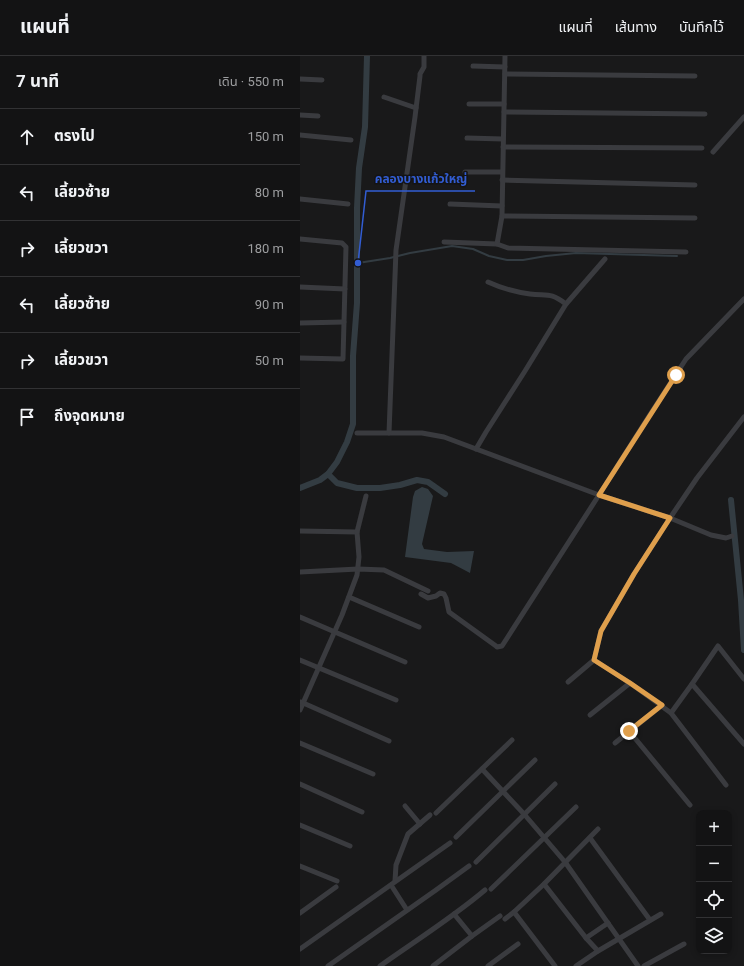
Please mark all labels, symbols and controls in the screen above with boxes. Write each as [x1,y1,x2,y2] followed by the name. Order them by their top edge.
[20,15,70,38] text: แผนที่
[559,19,593,35] text: แผนที่
[615,19,657,35] text: เส้นทาง
[679,19,724,35] text: บันทึกไว้
[16,71,59,91] text: 7 นาที
[218,74,284,89] text: เดิน · 550 m
[16,126,38,148] icon: ahead
[54,127,95,145] text: ตรงไป
[247,129,284,144] text: 150 m
[366,167,475,191] callout: คลองบางแก้วใหญ่
[375,172,467,186] text: คลองบางแก้วใหญ่
[16,182,38,204] icon: left
[54,183,110,201] text: เลี้ยวซ้าย
[255,185,284,200] text: 80 m
[16,238,38,260] icon: right
[54,239,108,257] text: เลี้ยวขวา
[247,241,284,256] text: 180 m
[16,294,38,316] icon: left
[54,295,110,313] text: เลี้ยวซ้าย
[255,297,284,312] text: 90 m
[16,350,38,372] icon: right
[54,351,108,369] text: เลี้ยวขวา
[255,353,284,368] text: 50 m
[667,366,685,384] route start
[16,406,38,428] icon: arrive
[54,407,125,425] text: ถึงจุดหมาย
[620,722,638,740] route end
[696,810,732,954] map controls
[696,810,732,846] button: +
[696,846,732,882] button: −
[696,882,732,918] button: locate
[696,918,732,954] button: layers

